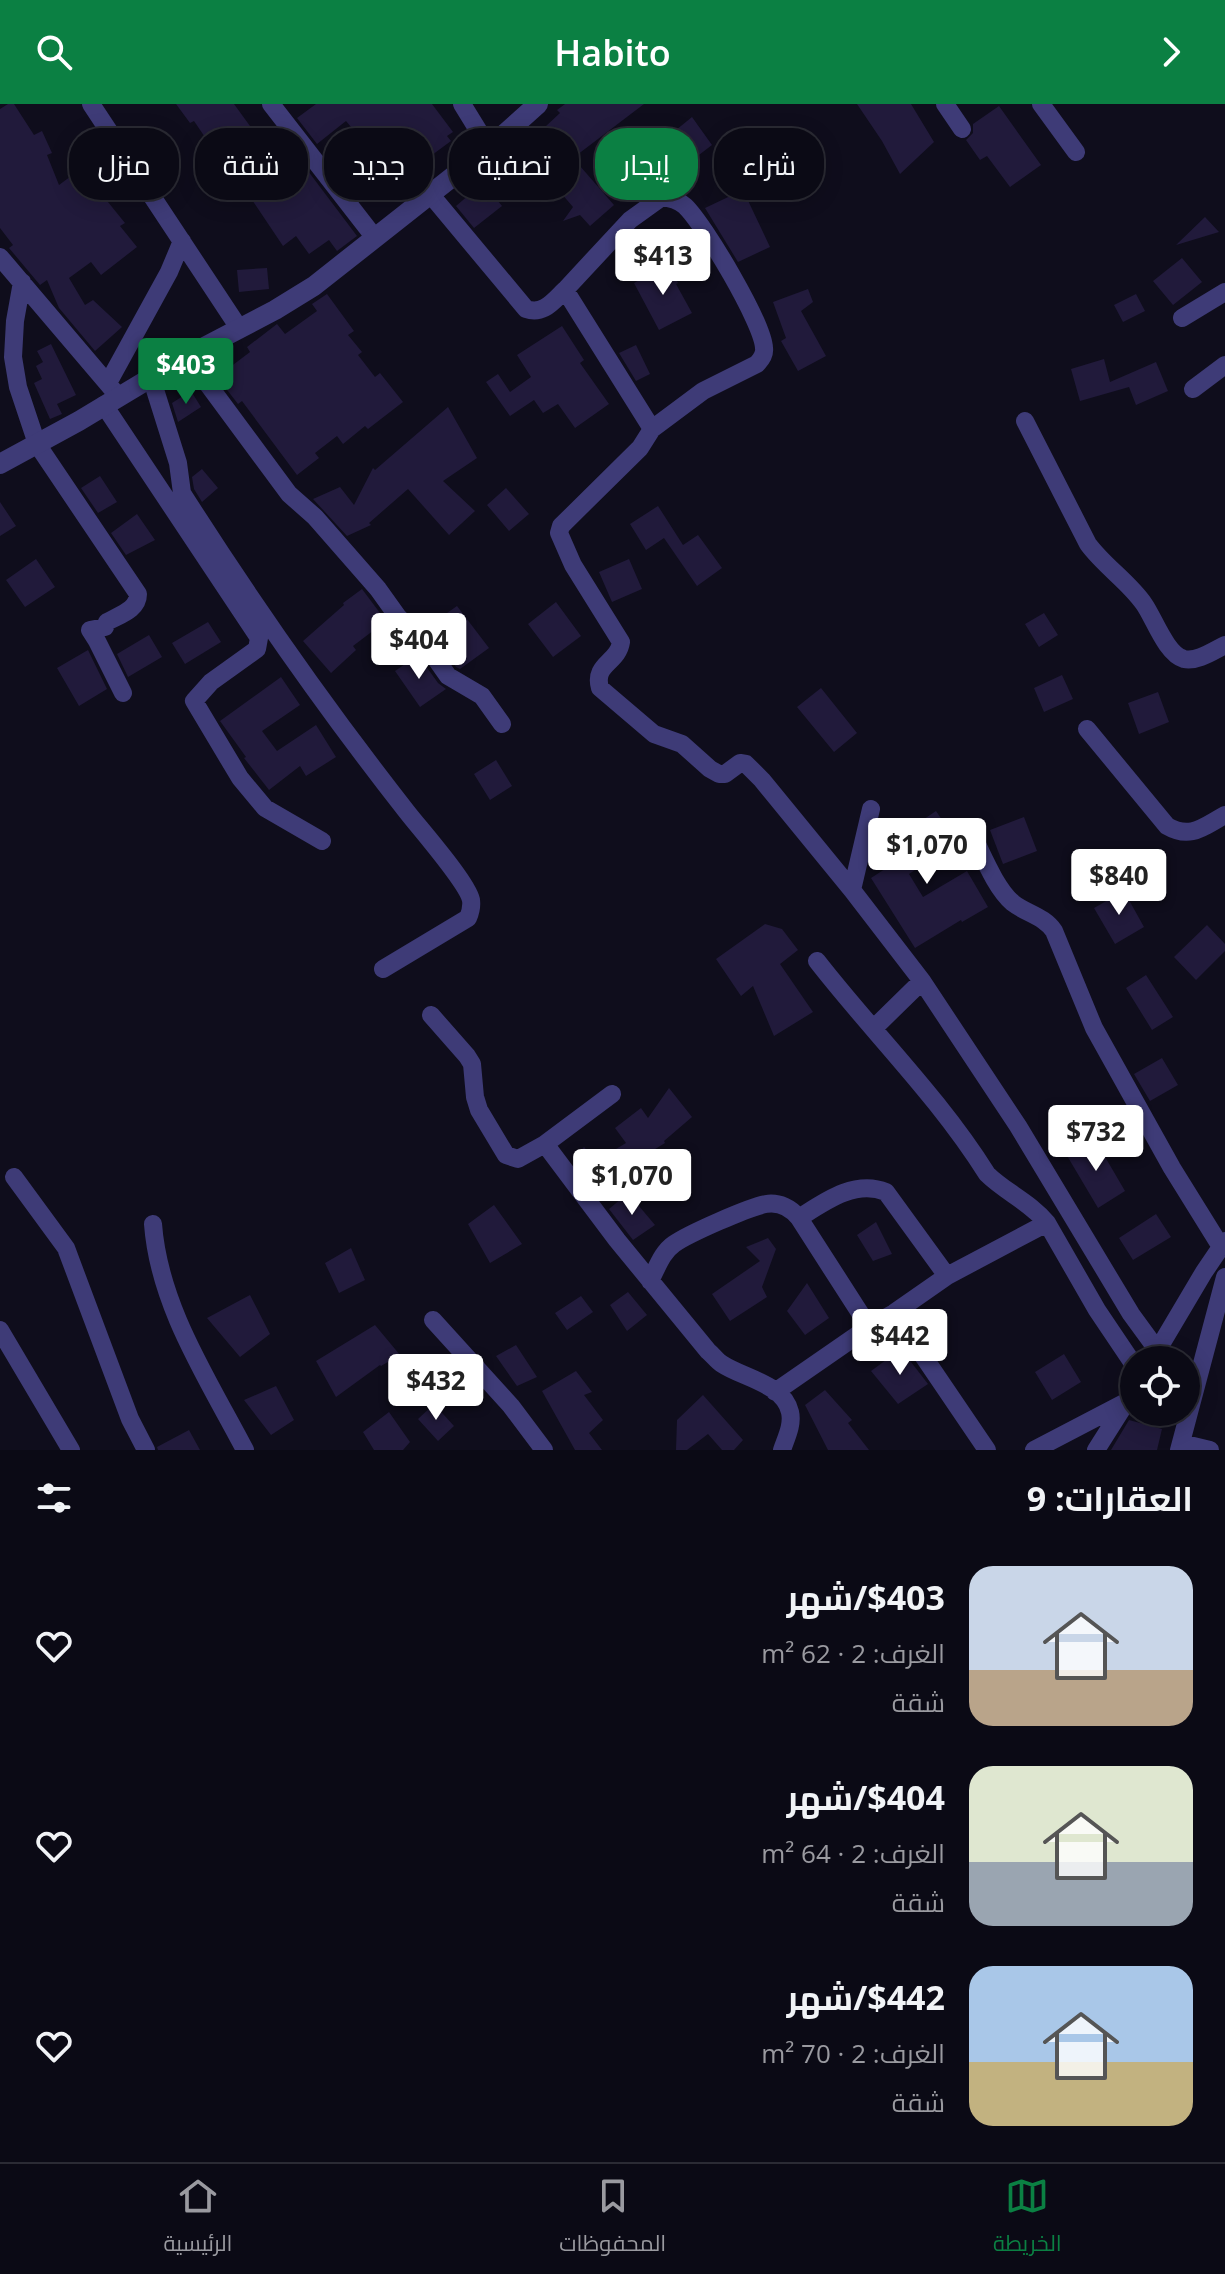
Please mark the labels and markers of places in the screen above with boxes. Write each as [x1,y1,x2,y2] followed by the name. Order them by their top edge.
[616,229,710,297] pin: $413
[139,338,233,406] pin: $403
[372,613,466,681] pin: $404
[862,818,992,886] pin: $1,070
[1072,849,1166,917] pin: $840
[1049,1105,1143,1173] pin: $732
[567,1149,697,1217] pin: $1,070
[853,1309,947,1377] pin: $442
[389,1354,483,1422] pin: $432

